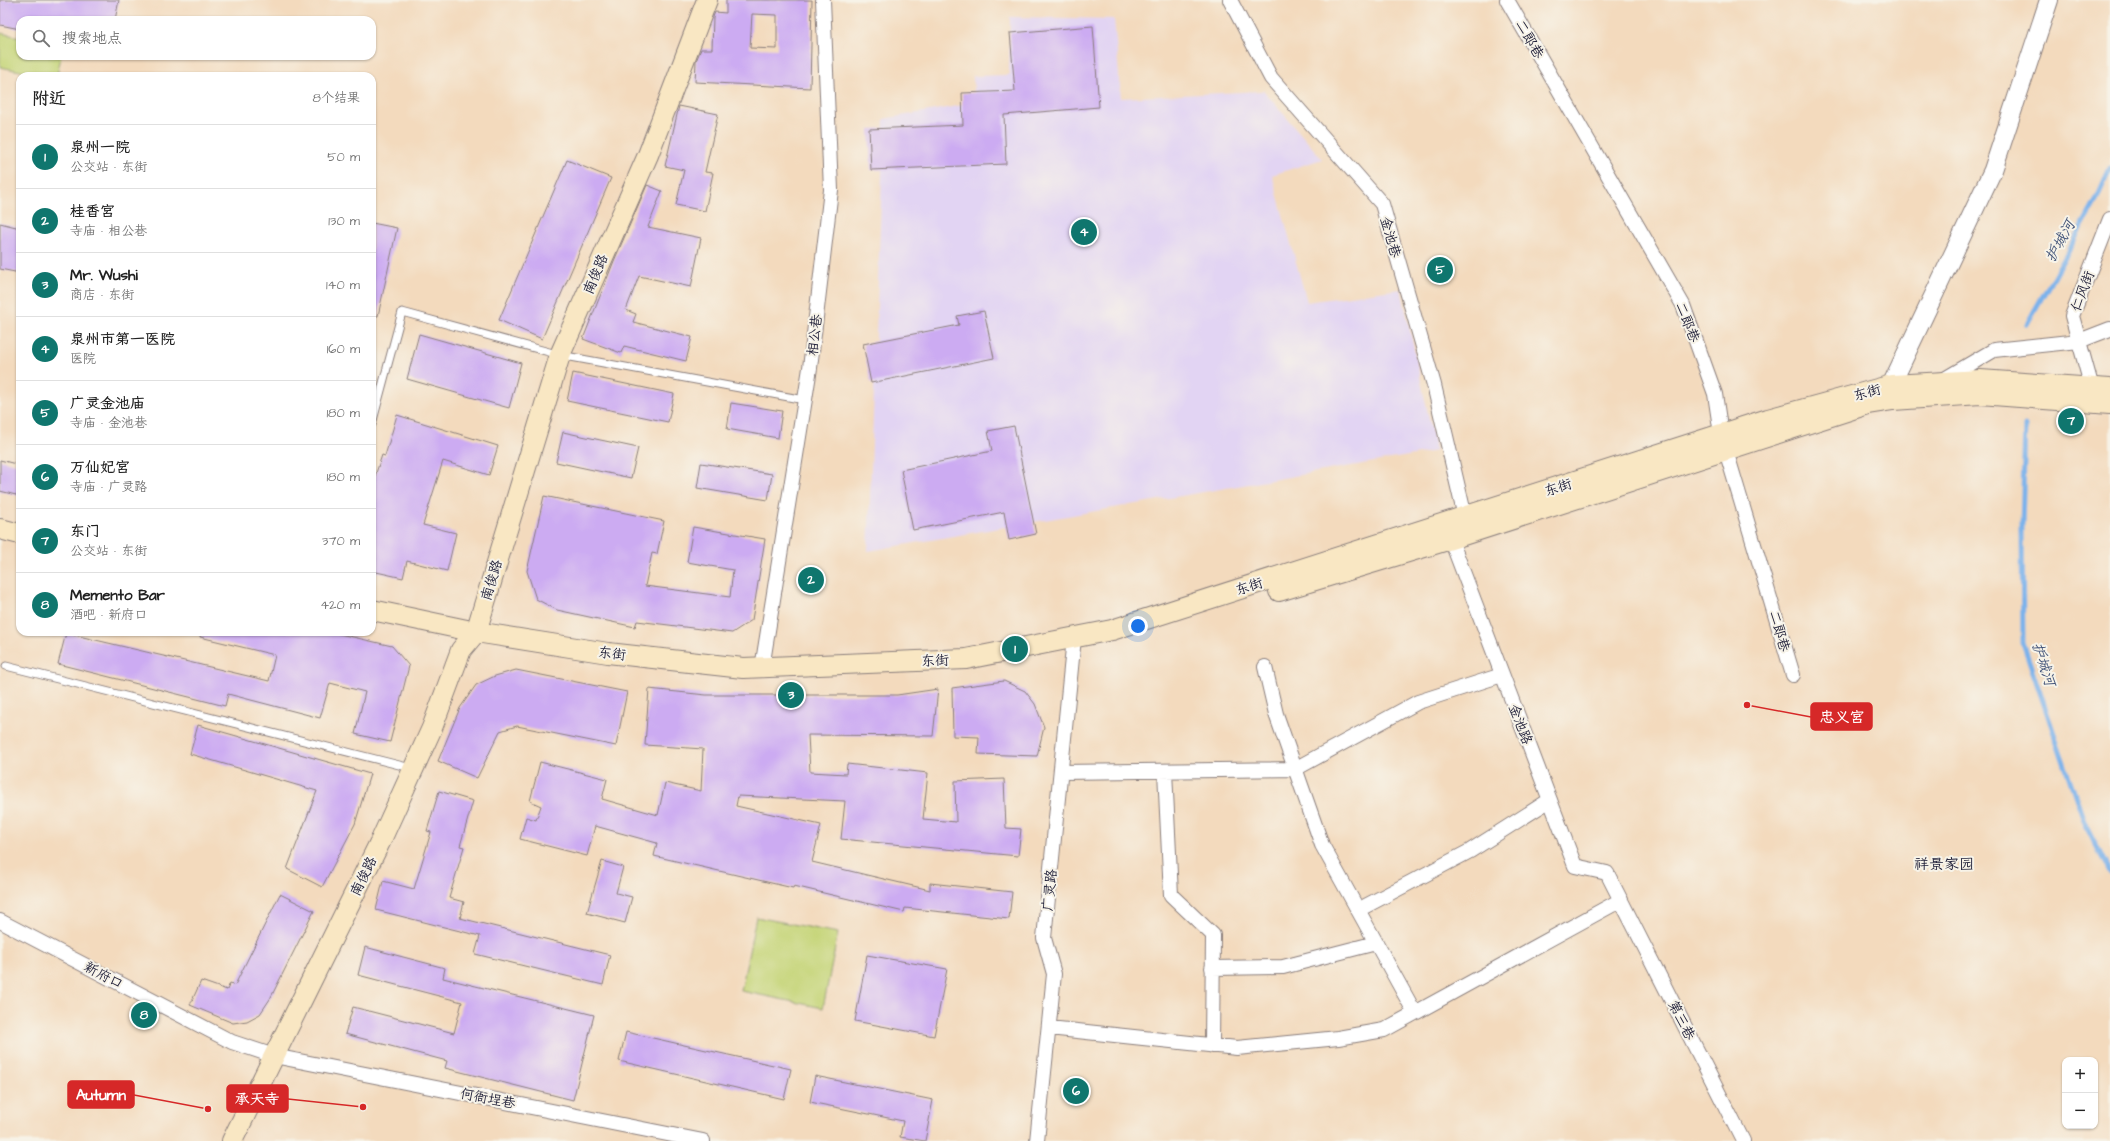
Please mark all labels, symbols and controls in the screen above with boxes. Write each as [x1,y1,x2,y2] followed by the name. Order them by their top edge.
[16,16,376,60] search box
[1510,16,1549,64] street label: 二郎巷
[30,27,52,49] icon: search
[62,28,122,49] text: 搜索地点
[32,87,66,111] text: 附近
[313,89,360,107] text: 8个结果
[70,137,130,158] text: 泉州一院
[44,148,46,166] text: 1
[327,148,360,166] text: 50 m
[70,158,147,176] text: 公交站 · 东街
[70,201,115,222] text: 桂香宫
[41,212,49,230] text: 2
[328,212,360,230] text: 130 m
[1375,214,1406,261] street label: 金池巷
[2040,214,2082,266] water label: 护城河
[1071,217,1097,247] pin: 4
[70,222,147,240] text: 寺庙 · 相公巷
[579,251,613,298] street label: 南俊路
[1427,255,1453,285] pin: 5
[70,265,138,286] text: Mr. Wushi
[2066,268,2100,315] street label: 仁风街
[42,276,48,294] text: 3
[326,276,360,294] text: 140 m
[70,286,134,304] text: 商店 · 东街
[1670,299,1705,347] street label: 二郎巷
[803,312,828,357] street label: 相公巷
[70,329,175,350] text: 泉州市第一医院
[41,340,49,358] text: 4
[327,340,360,358] text: 160 m
[70,350,96,368] text: 医院
[1851,380,1883,406] street label: 东街
[70,393,145,414] text: 广灵金池庙
[40,404,50,422] text: 5
[326,404,360,422] text: 180 m
[2058,406,2084,436] pin: 7
[70,414,147,432] text: 寺庙 · 金池巷
[70,457,130,478] text: 万仙妃宫
[41,468,49,486] text: 6
[326,468,360,486] text: 180 m
[1542,474,1575,502] street label: 东街
[70,478,147,496] text: 寺庙 · 广灵路
[70,521,100,542] text: 东门
[41,532,49,550] text: 7
[322,532,360,550] text: 370 m
[70,542,147,560] text: 公交站 · 东街
[476,557,508,603] street label: 南俊路
[798,565,824,595] pin: 2
[1233,573,1266,601] street label: 东街
[70,585,165,606] text: Memento Bar
[41,596,49,614] text: 8
[320,596,360,614] text: 420 m
[70,606,147,624] text: 酒吧 · 新府口
[1764,608,1795,655] street label: 二郎巷
[1128,616,1148,636] your location
[1002,634,1028,664] pin: 1
[2027,640,2061,692] water label: 护城河
[597,642,627,666] street label: 东街
[921,651,949,671] street label: 东街
[778,680,804,710] pin: 3
[1503,701,1537,748] street label: 金池路
[1811,703,1872,730] callout: 忠义宫
[1819,707,1865,728] text: 忠义宫
[346,853,382,900] street label: 南俊路
[1914,854,1974,875] district label: 祥景家园
[1038,868,1062,912] street label: 广灵路
[80,957,127,995] street label: 新府口
[1663,997,1700,1045] street label: 第三巷
[131,1000,157,1030] pin: 8
[2062,1057,2098,1129] map controls
[2062,1057,2098,1093] button: +
[1063,1076,1089,1106] pin: 6
[68,1081,134,1108] callout: Autumn
[458,1084,518,1114] street label: 何衙埕巷
[76,1085,127,1106] text: Autumn
[227,1085,288,1112] callout: 承天寺
[234,1089,280,1110] text: 承天寺
[2062,1093,2098,1129] button: −

